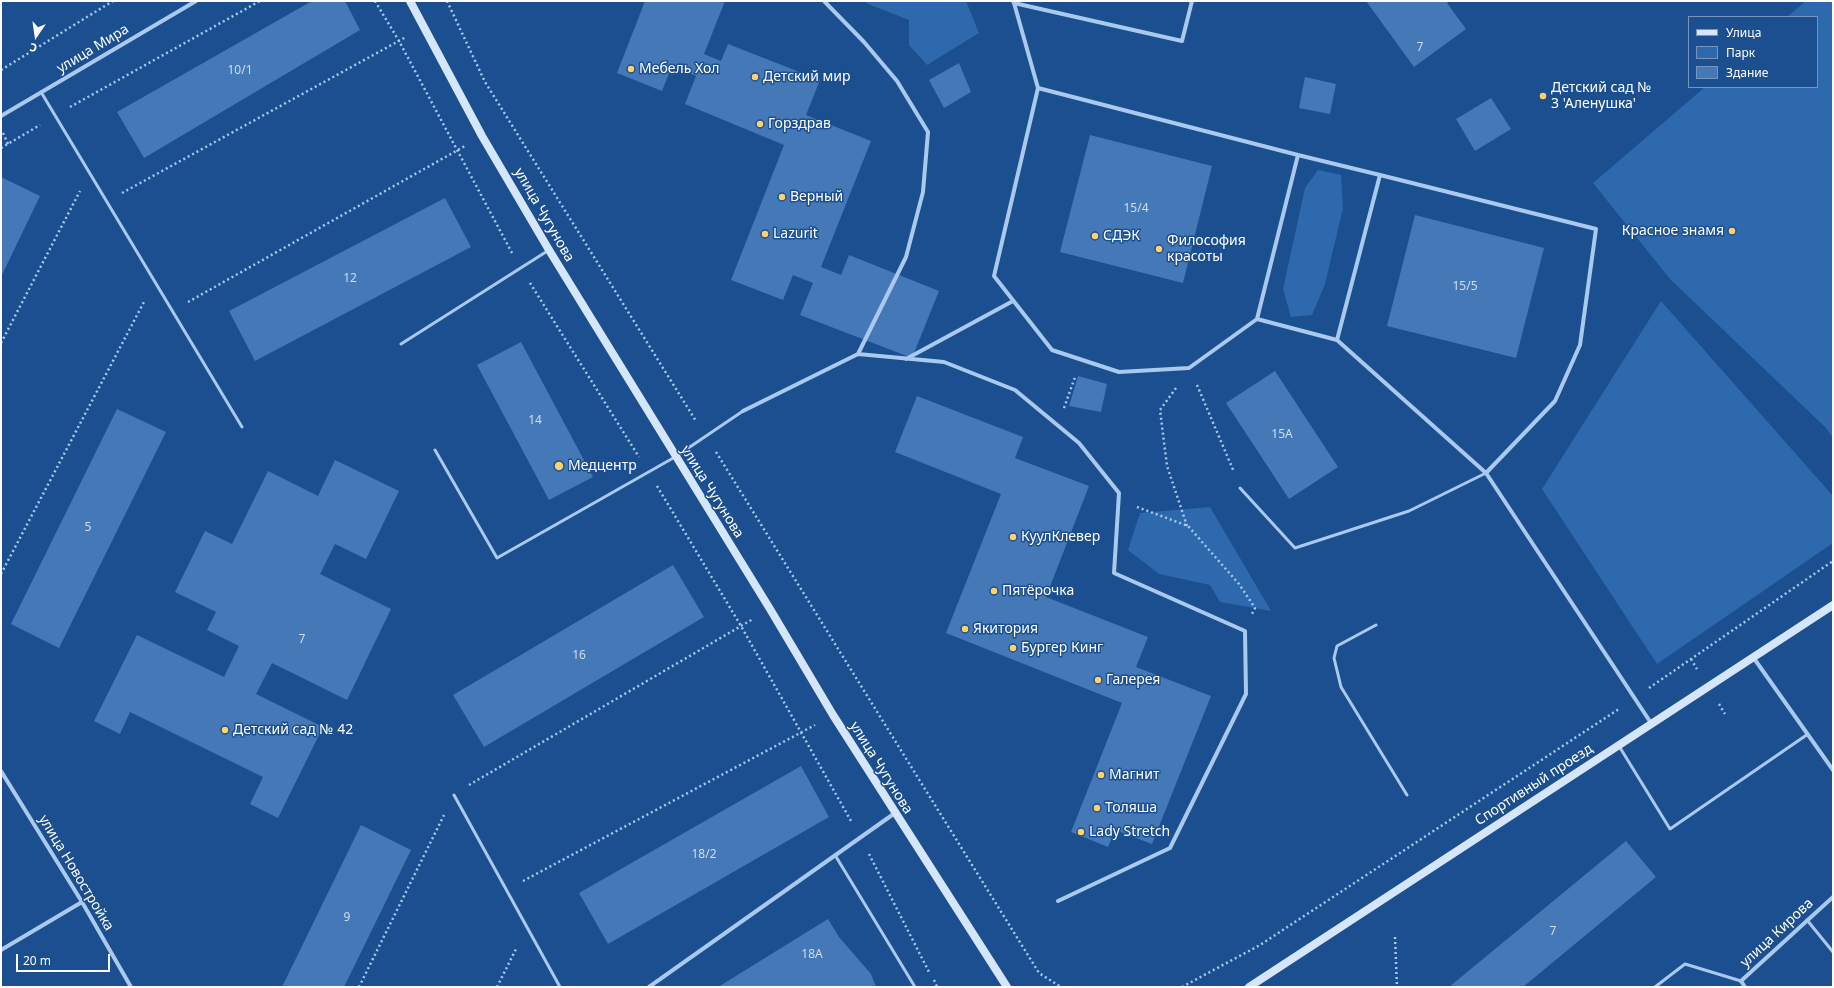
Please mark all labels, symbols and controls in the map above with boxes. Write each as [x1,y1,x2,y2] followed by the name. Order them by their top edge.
[16,16,56,56] north arrow
[1688,16,1818,88] legend
[54,21,132,77] street label: улица Мира
[1726,24,1761,41] text: Улица
[28,40,38,56] text: С
[1417,41,1423,55] house number: 7
[1726,44,1755,61] text: Парк
[639,61,719,77] place label: Мебель Хол
[227,64,253,78] house number: 10/1
[626,64,636,74] marker: Мебель Хол
[1726,64,1768,81] text: Здание
[763,69,850,85] place label: Детский мир
[750,72,760,82] marker: Детский мир
[1551,80,1652,112] place label: Детский сад № 3 'Аленушка'
[1538,91,1548,101] marker: Детский сад № 3 'Аленушка'
[768,116,831,132] place label: Горздрав
[755,119,765,129] marker: Горздрав
[510,165,578,265] street label: улица Чугунова
[790,189,843,205] place label: Верный
[777,192,787,202] marker: Верный
[1123,202,1149,216] house number: 15/4
[1622,223,1724,239] place label: Красное знамя
[773,226,818,242] place label: Lazurit
[1727,226,1737,236] marker: Красное знамя
[1103,228,1140,244] place label: СДЭК
[760,229,770,239] marker: Lazurit
[1090,231,1100,241] marker: СДЭК
[1167,233,1246,266] place label: Философия красоты
[1154,244,1164,254] marker: Философия красоты
[343,272,357,286] house number: 12
[1452,280,1478,294] house number: 15/5
[528,414,542,428] house number: 14
[1271,428,1293,442] house number: 15А
[677,443,747,541] street label: улица Чугунова
[568,458,637,474] place label: Медцентр
[553,460,565,472] marker: Медцентр
[85,521,91,535] house number: 5
[1021,529,1100,545] place label: КуулКлевер
[1008,532,1018,542] marker: КуулКлевер
[1002,583,1074,599] place label: Пятёрочка
[989,586,999,596] marker: Пятёрочка
[973,621,1038,637] place label: Якитория
[960,624,970,634] marker: Якитория
[299,633,305,647] house number: 7
[1021,640,1103,656] place label: Бургер Кинг
[1008,643,1018,653] marker: Бургер Кинг
[572,649,586,663] house number: 16
[1106,672,1160,688] place label: Галерея
[1093,675,1103,685] marker: Галерея
[846,719,916,817] street label: улица Чугунова
[233,722,353,738] place label: Детский сад № 42
[220,725,230,735] marker: Детский сад № 42
[1472,741,1596,829] street label: Спортивный проезд
[1109,767,1159,783] place label: Магнит
[1096,770,1106,780] marker: Магнит
[1105,800,1157,816] place label: Толяша
[1092,803,1102,813] marker: Толяша
[35,812,117,934] street label: улица Новостройка
[1089,824,1170,840] place label: Lady Stretch
[1076,827,1086,837] marker: Lady Stretch
[691,848,717,862] house number: 18/2
[1737,895,1817,971] street label: улица Кирова
[344,911,350,925] house number: 9
[1550,925,1556,939] house number: 7
[18,946,112,972] scale bar
[801,948,823,962] house number: 18А
[23,952,51,969] text: 20 m

